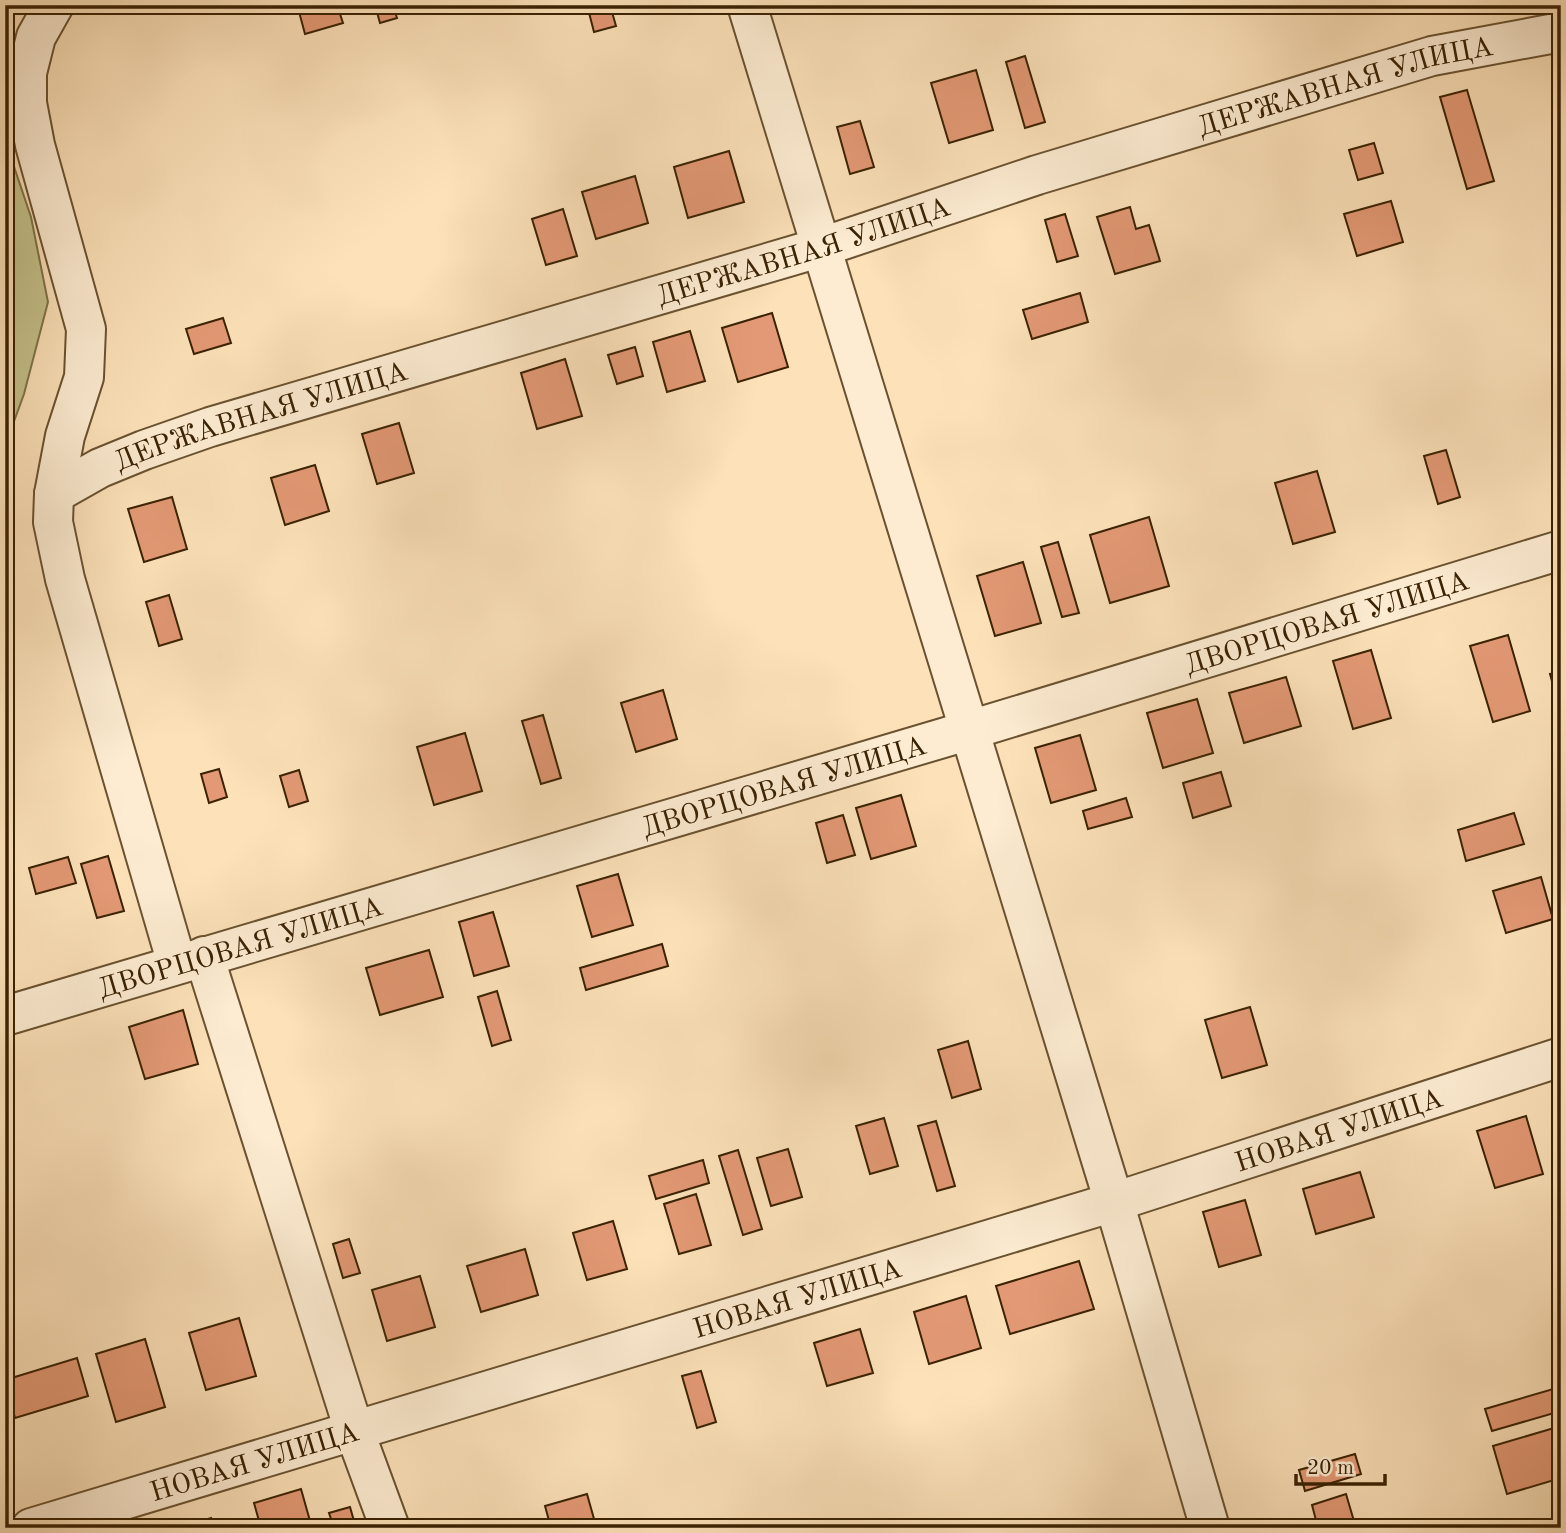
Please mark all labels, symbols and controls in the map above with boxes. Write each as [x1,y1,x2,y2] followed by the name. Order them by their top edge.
[1195,34,1496,143] street label: ДЕРЖАВНАЯ УЛИЦА
[654,194,954,312] street label: ДЕРЖАВНАЯ УЛИЦА
[111,359,411,478] street label: ДЕРЖАВНАЯ УЛИЦА
[1182,568,1473,681] street label: ДВОРЦОВАЯ УЛИЦА
[639,733,930,844] street label: ДВОРЦОВАЯ УЛИЦА
[95,894,386,1005] street label: ДВОРЦОВАЯ УЛИЦА
[1232,1085,1447,1179] street label: НОВАЯ УЛИЦА
[690,1256,906,1345] street label: НОВАЯ УЛИЦА
[147,1419,363,1508] street label: НОВАЯ УЛИЦА
[1296,1442,1386,1486] scale bar
[1307,1458,1354,1479] text: 20 m

